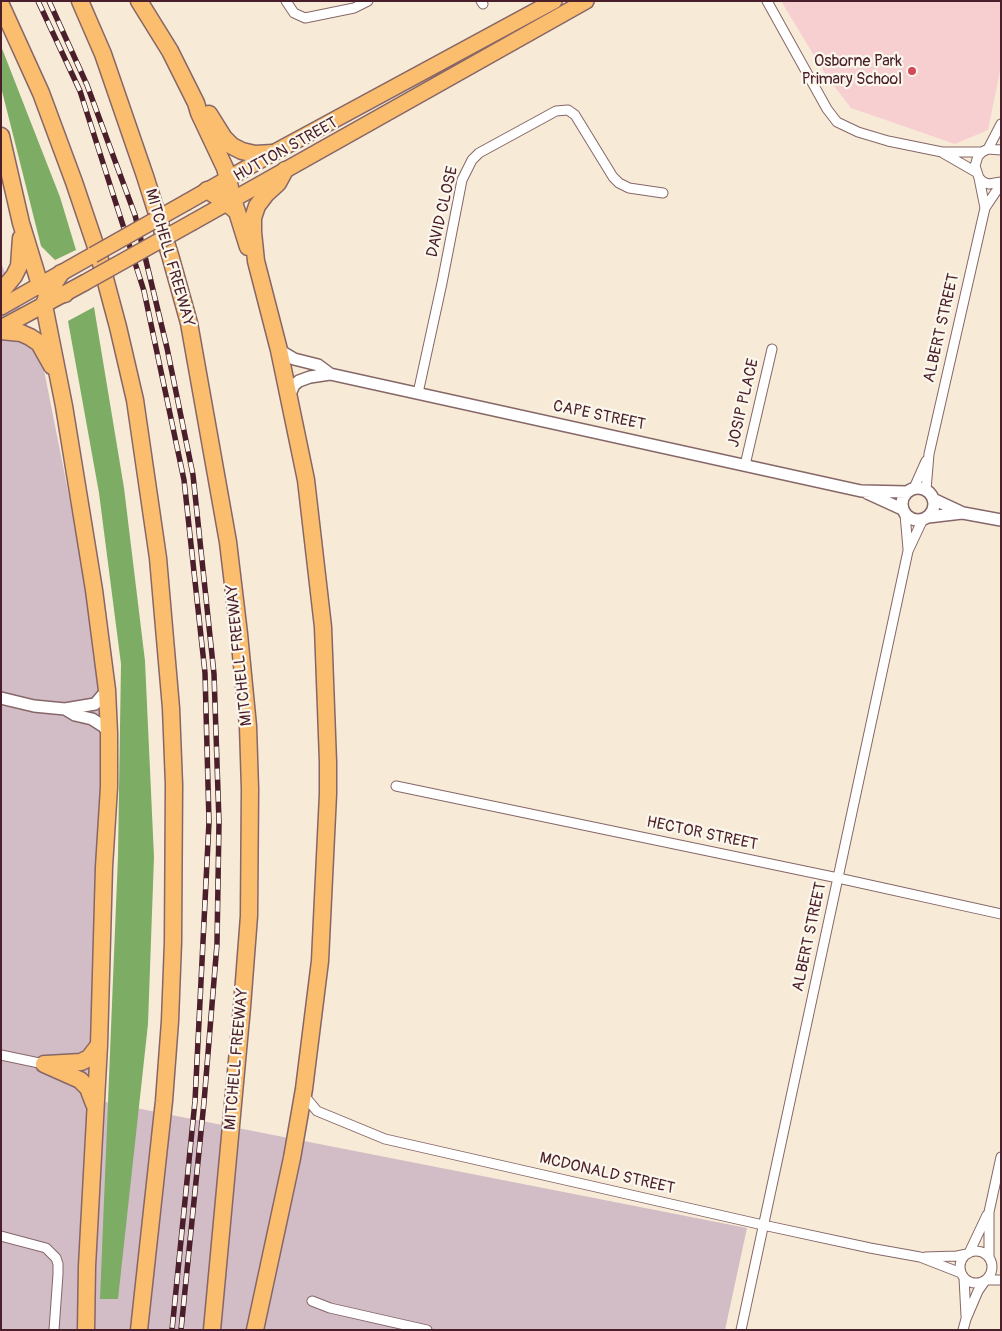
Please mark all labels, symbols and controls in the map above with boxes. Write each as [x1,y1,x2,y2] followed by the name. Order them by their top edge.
[802,52,902,90] place label: Osborne Park Primary School
[906,65,918,77] marker: Osborne Park Primary School
[231,114,341,186] street label: HUTTON STREET
[423,165,463,259] street label: DAVID CLOSE
[140,187,198,329] street label: MITCHELL FREEWAY
[920,272,964,384] street label: ALBERT STREET
[724,357,764,449] street label: JOSIP PLACE
[551,397,647,435] street label: CAPE STREET
[223,583,257,727] street label: MITCHELL FREEWAY
[645,813,759,855] street label: HECTOR STREET
[789,881,831,993] street label: ALBERT STREET
[221,987,253,1131] street label: MITCHELL FREEWAY
[538,1149,676,1199] street label: MCDONALD STREET

